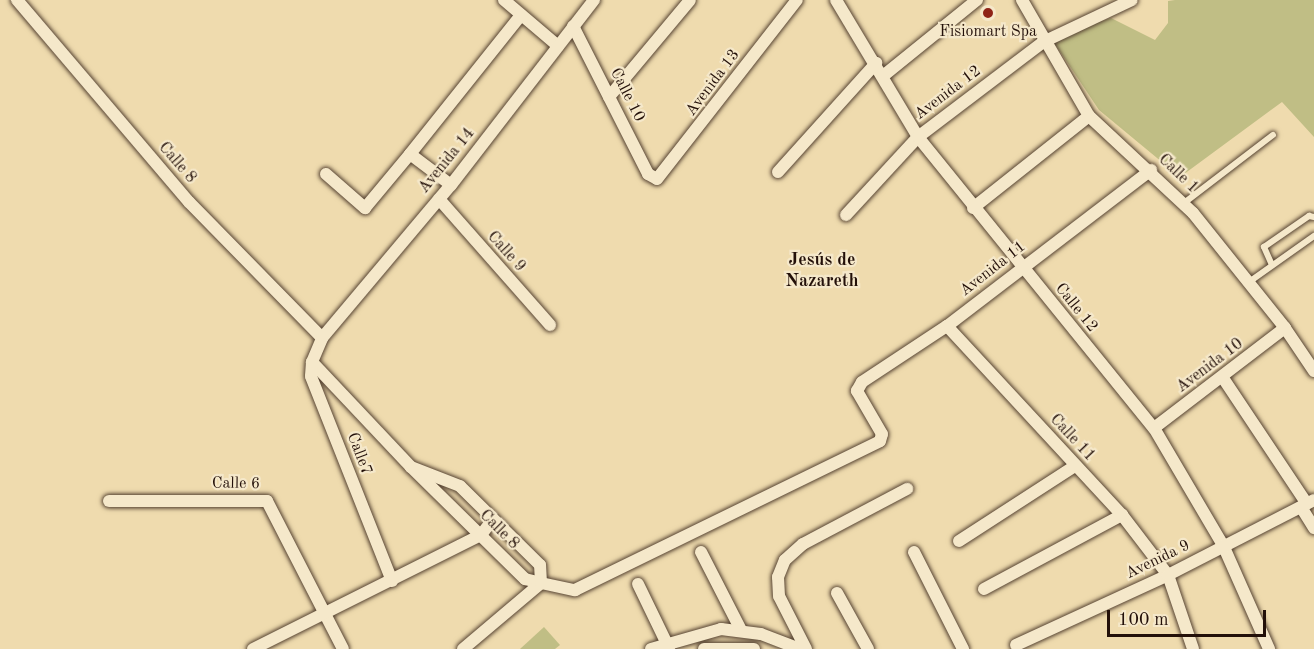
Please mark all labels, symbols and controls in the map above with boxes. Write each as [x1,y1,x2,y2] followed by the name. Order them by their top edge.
[981,6,995,20] marker: Fisiomart Spa
[939,22,1037,42] place label: Fisiomart Spa
[682,46,744,120] street label: Avenida 13
[911,62,985,124] street label: Avenida 12
[605,65,649,125] street label: Calle 10
[415,124,479,198] street label: Avenida 14
[154,138,200,188] street label: Calle 8
[1154,150,1202,198] street label: Calle 1
[483,228,529,276] street label: Calle 9
[956,237,1030,301] street label: Avenida 11
[785,250,859,292] district label: Jesús de Nazareth
[1050,280,1102,336] street label: Calle 12
[1173,335,1247,397] street label: Avenida 10
[1045,410,1099,466] street label: Calle 11
[342,430,376,478] street label: Calle7
[212,474,260,494] street label: Calle 6
[475,506,523,554] street label: Calle 8
[1123,536,1193,584] street label: Avenida 9
[1110,598,1269,636] scale bar
[1118,611,1169,629] text: 100 m

